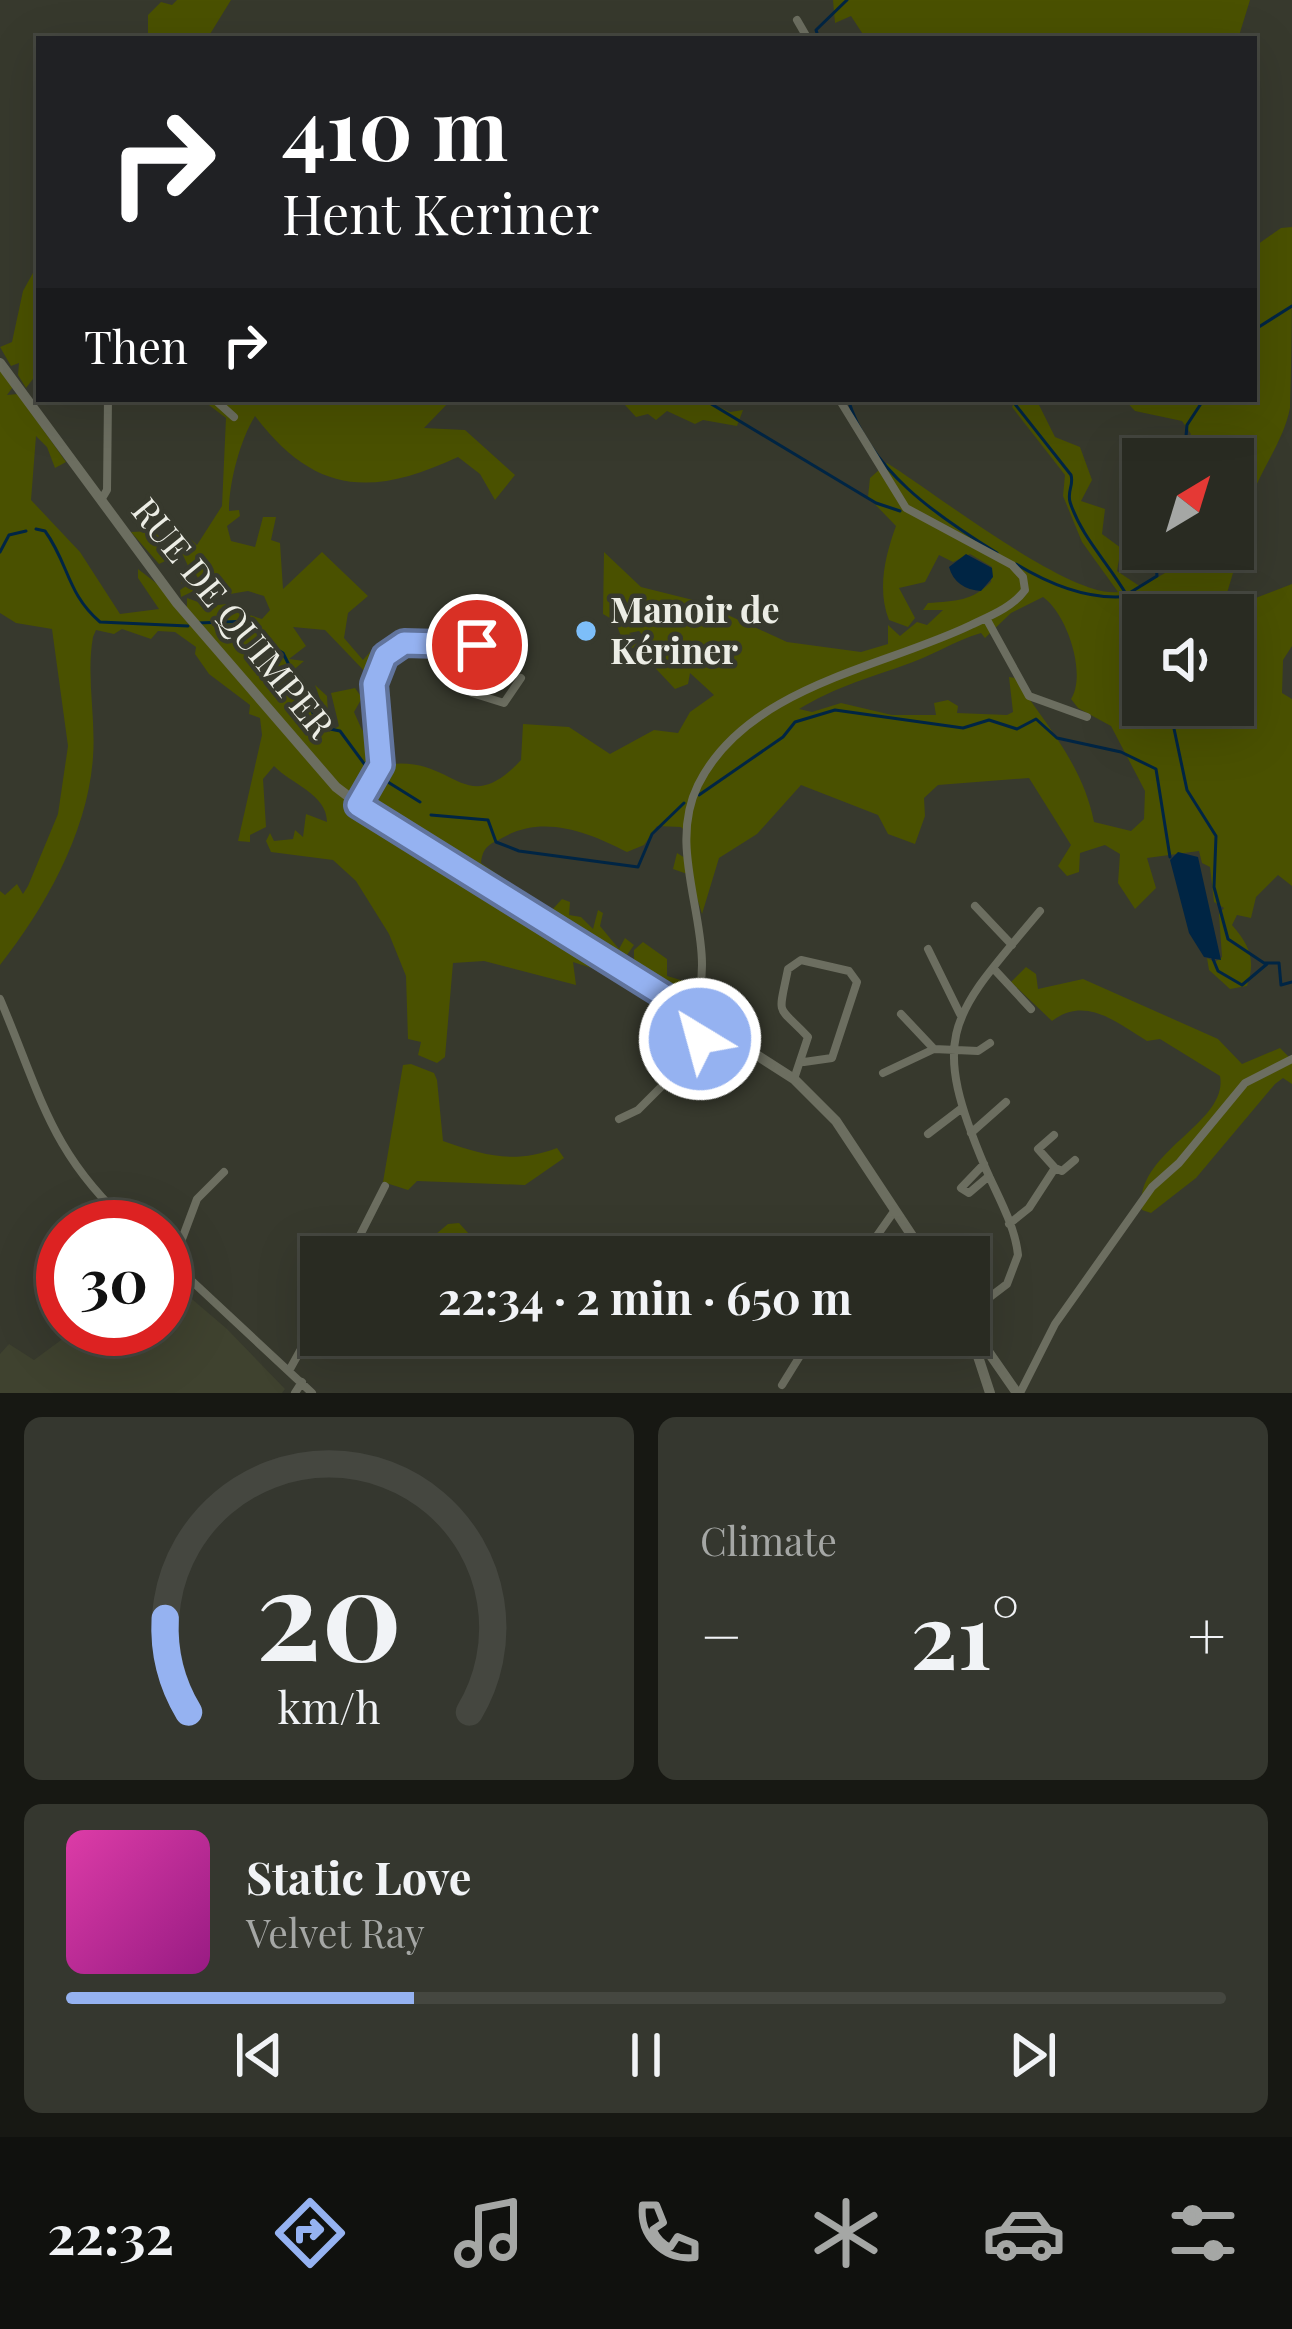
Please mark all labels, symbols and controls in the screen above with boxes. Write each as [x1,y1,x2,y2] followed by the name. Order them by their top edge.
[282,70,508,182] text: 410 m
[84,84,240,240] icon: right
[282,177,599,249] text: Hent Keriner
[212,312,278,378] icon: right
[84,315,188,375] text: Then
[1122,438,1254,570] north arrow
[1122,438,1254,726] map controls
[123,487,347,747] street label: RUE DE QUIMPER
[610,584,780,673] place label: Manoir de Kériner
[426,594,528,696] pin
[1122,594,1254,726] button: sound
[444,612,510,678] icon: arrive
[573,618,599,644] marker: Manoir de Kériner
[637,976,763,1102] position arrow
[36,1200,192,1356] speed limit sign: 30
[438,1266,852,1326] text: 22:34 · 2 min · 650 m
[700,1514,837,1566] text: Climate
[256,1526,402,1692] text: 20
[910,1573,1019,1693] text: 21°
[700,1590,743,1678] text: −
[1187,1590,1226,1678] text: +
[278,1677,380,1734] text: km/h
[246,1846,471,1906] text: Static Love
[246,1906,425,1958] text: Velvet Ray
[226,2022,292,2088] icon: previous
[613,2022,679,2088] icon: pause
[1000,2022,1066,2088] icon: next
[268,2191,352,2275] icon: directions
[447,2191,531,2275] icon: music
[625,2191,709,2275] icon: phone
[804,2191,888,2275] icon: climate
[982,2191,1066,2275] icon: car
[1161,2191,1245,2275] icon: filters
[47,2197,174,2269] text: 22:32

